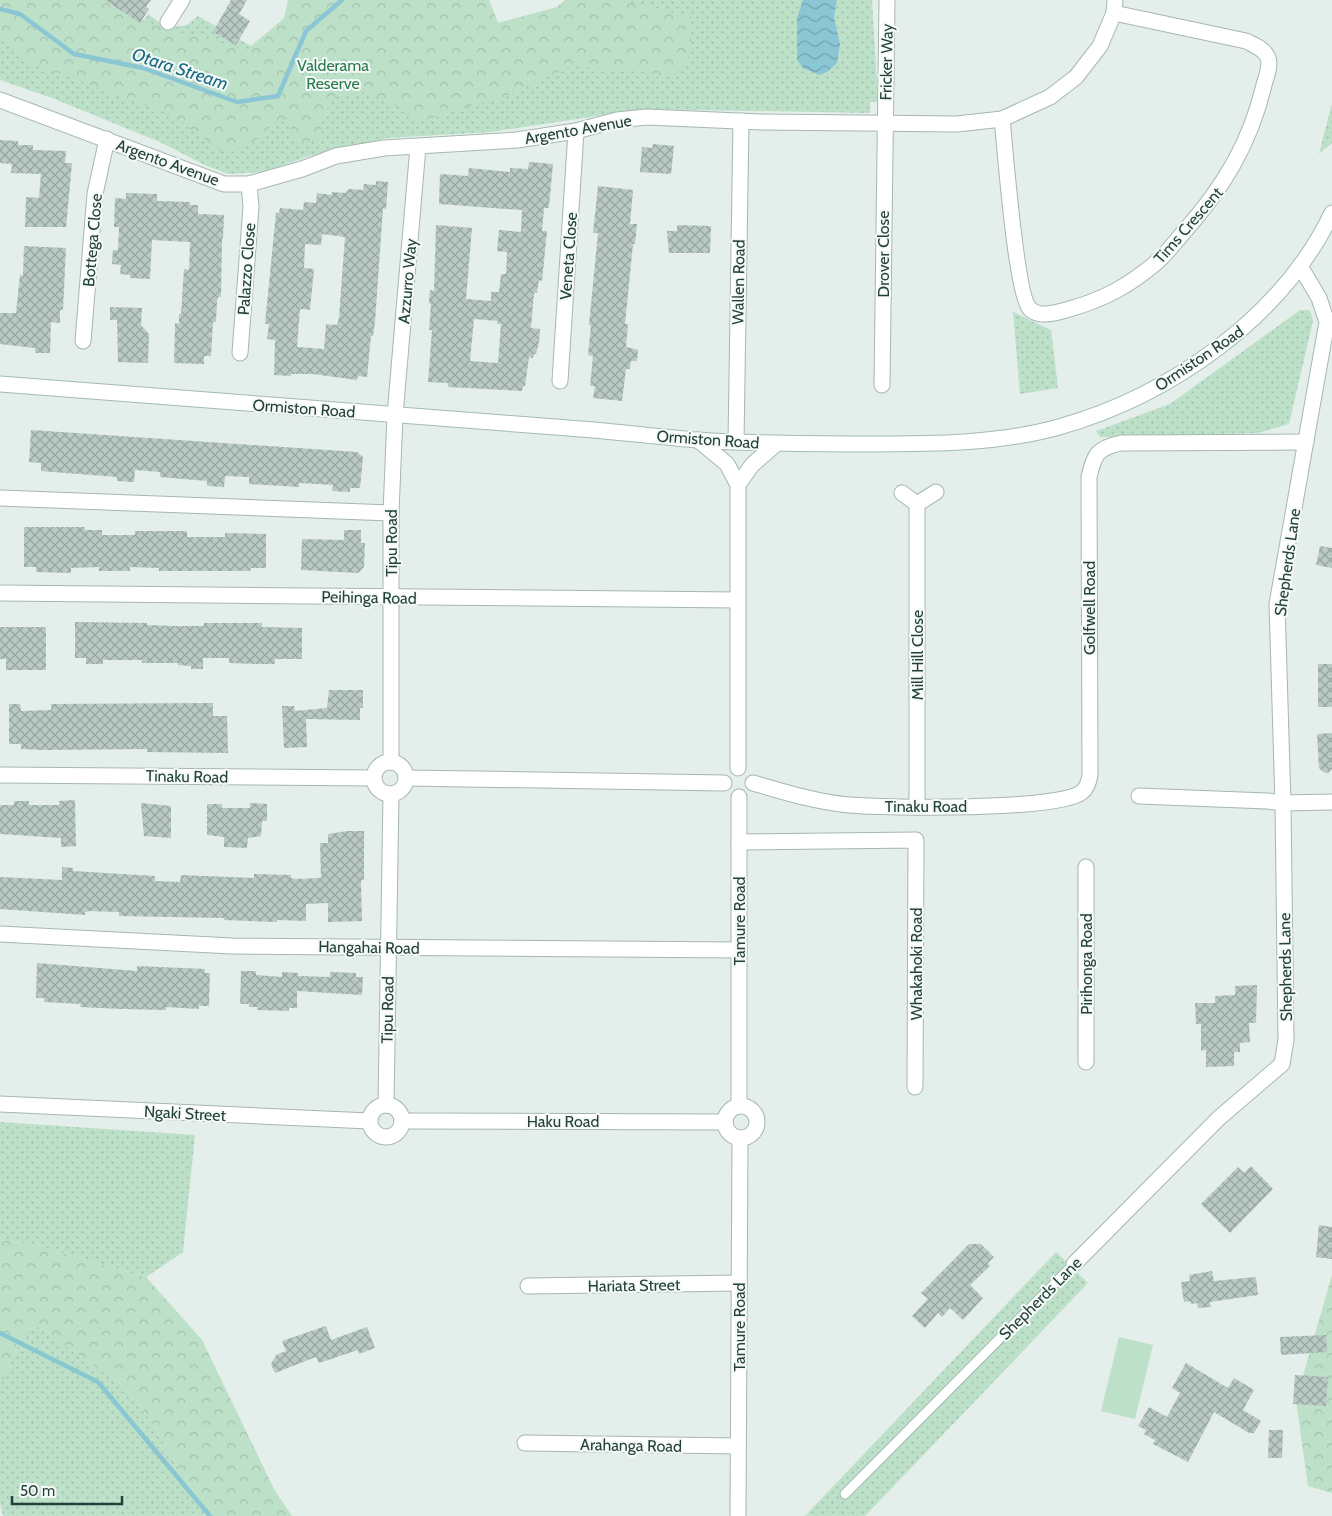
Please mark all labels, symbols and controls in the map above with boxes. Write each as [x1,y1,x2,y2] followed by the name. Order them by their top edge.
[876,23,897,101] street label: Fricker Way
[129,43,231,95] water label: Otara Stream
[297,56,369,93] park label: Valderama Reserve
[523,111,633,148] street label: Argento Avenue
[114,135,222,190] street label: Argento Avenue
[1150,183,1227,267] street label: Tims Crescent
[79,193,106,287] street label: Bottega Close
[556,211,581,301] street label: Veneta Close
[874,211,893,297] street label: Drover Close
[234,222,259,316] street label: Palazzo Close
[394,238,421,324] street label: Azzurro Way
[728,239,749,325] street label: Wallen Road
[1151,322,1247,395] street label: Ormiston Road
[252,395,356,422] street label: Ormiston Road
[656,426,760,453] street label: Ormiston Road
[1271,507,1304,617] street label: Shepherds Lane
[382,509,401,577] street label: Tipu Road
[1080,561,1099,655] street label: Golfwell Road
[321,587,417,608] street label: Peihinga Road
[908,610,927,700] street label: Mill Hill Close
[146,766,228,787] street label: Tinaku Road
[885,797,967,816] street label: Tinaku Road
[730,877,749,966] street label: Tamure Road
[907,908,926,1020] street label: Whakahoki Road
[1275,912,1296,1021] street label: Shepherds Lane
[1077,913,1096,1015] street label: Pirihonga Road
[318,937,420,958] street label: Hangahai Road
[377,976,398,1044] street label: Tipu Road
[144,1102,227,1125] street label: Ngaki Street
[527,1112,599,1131] street label: Haku Road
[995,1253,1085,1343] street label: Shepherds Lane
[588,1275,681,1296] street label: Hariata Street
[730,1283,749,1372] street label: Tamure Road
[580,1435,682,1456] street label: Arahanga Road
[12,1474,122,1506] scale bar
[20,1482,55,1500] text: 50 m

